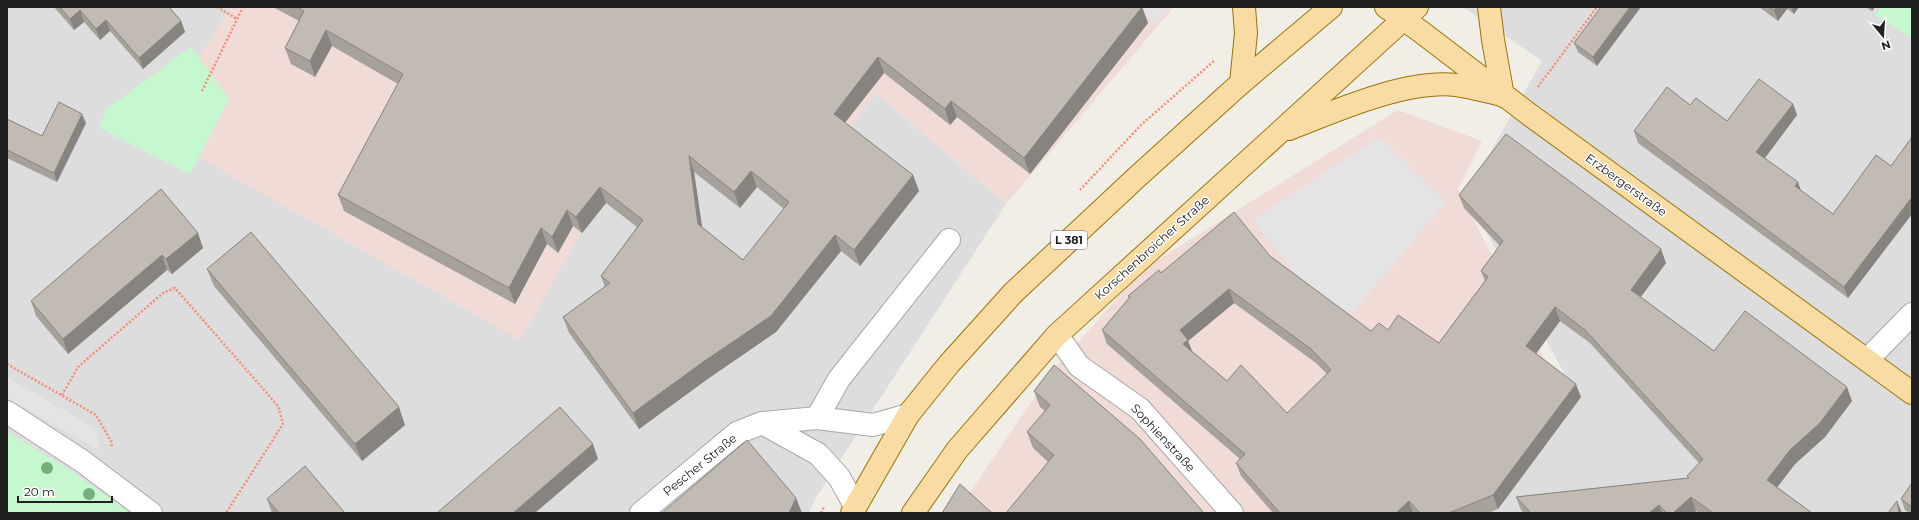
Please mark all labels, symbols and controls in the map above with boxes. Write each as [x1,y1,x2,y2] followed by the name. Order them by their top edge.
[1863,16,1903,56] north arrow
[1880,37,1892,54] text: N
[1583,150,1670,219] street label: Erzbergerstraße
[1091,192,1212,303] street label: Korschenbroicher Straße
[1051,231,1087,249] road number: L 381
[1128,401,1199,475] street label: Sophienstraße
[660,430,740,499] street label: Pescher Straße
[18,478,112,504] scale bar
[24,484,55,499] text: 20 m

